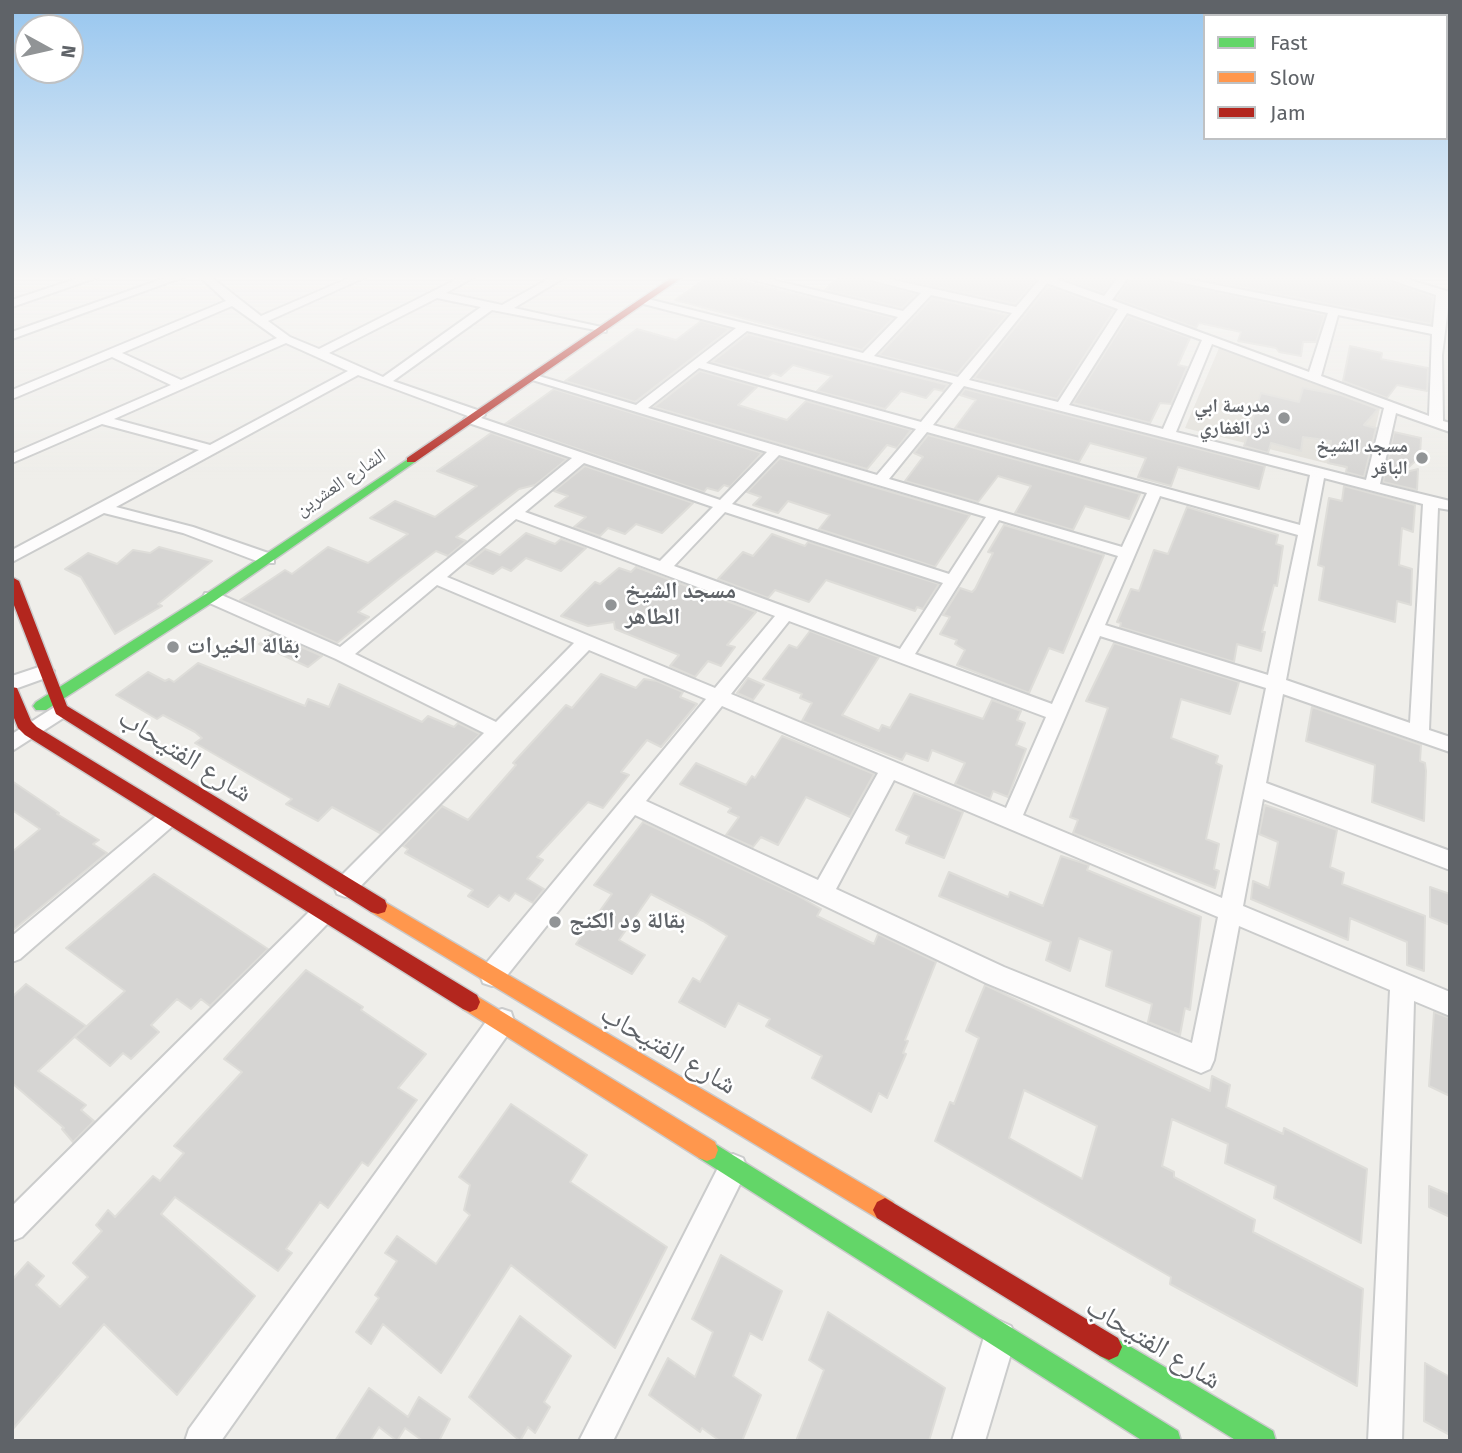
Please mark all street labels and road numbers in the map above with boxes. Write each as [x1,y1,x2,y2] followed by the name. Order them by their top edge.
[291,444,391,522] street label: الشارع العشرين
[112,702,258,810] street label: شارع الفتيحاب
[594,998,742,1102] street label: شارع الفتيحاب
[1079,1291,1227,1397] street label: شارع الفتيحاب

